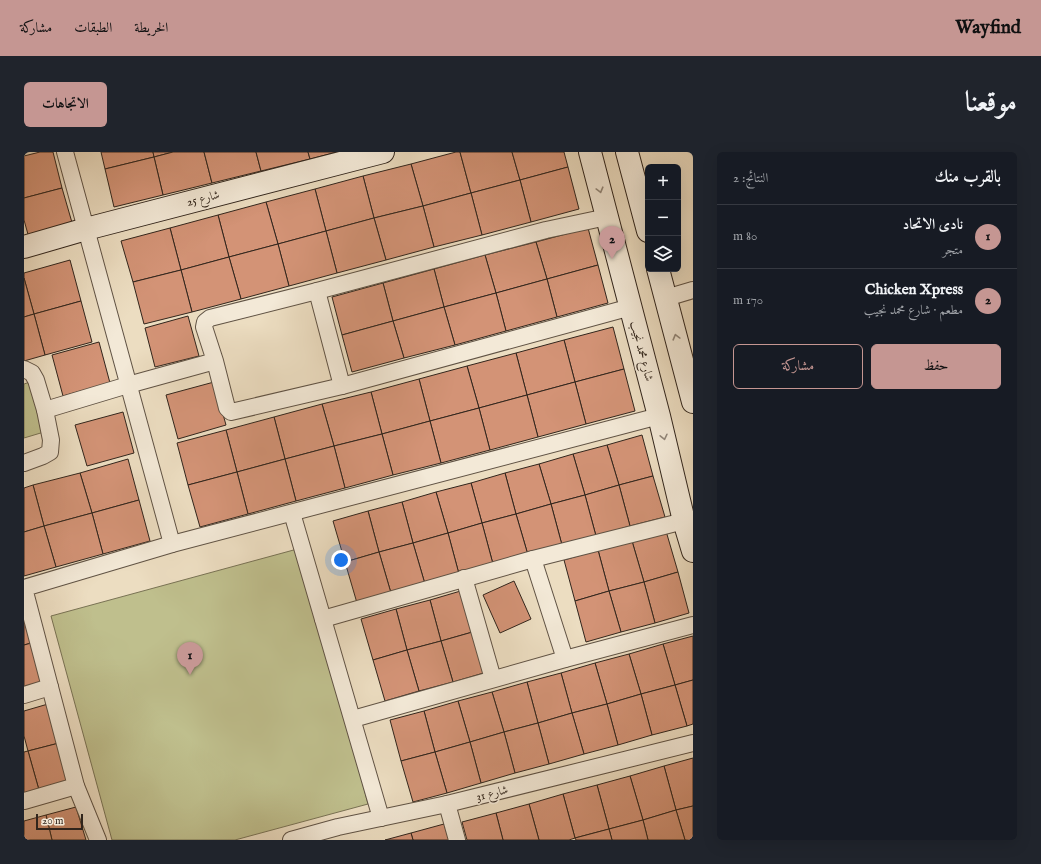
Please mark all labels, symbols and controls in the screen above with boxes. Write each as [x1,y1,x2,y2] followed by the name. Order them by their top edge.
[955,16,1021,40] text: Wayfind
[20,19,52,37] text: مشاركة
[74,19,112,37] text: الطبقات
[134,19,168,37] text: الخريطة
[24,82,107,127] button: الاتجاهات
[965,86,1017,121] text: موقعنا
[645,164,681,272] map controls
[645,164,681,200] button: +
[934,167,1001,188] text: بالقرب منك
[733,170,768,187] text: النتائج: 2
[595,186,603,193] one-way arrow
[185,187,222,213] street label: شارع 25
[645,200,681,236] button: −
[903,215,963,234] text: نادى الاتحاد
[599,226,625,259] pin: 2
[733,228,757,245] text: 80 m
[986,228,990,245] text: 1
[645,236,681,272] button: layers
[942,242,963,259] text: متجر
[865,280,963,299] text: Chicken Xpress
[733,292,763,309] text: 170 m
[985,292,991,309] text: 2
[864,302,963,319] text: مطعم · شارع محمد نجيب
[623,319,657,384] street label: شارع محمد نجيب
[672,334,681,341] one-way arrow
[733,344,863,389] button: مشاركة
[871,344,1001,389] button: حفظ
[660,434,668,441] one-way arrow
[331,550,351,570] your location
[177,642,203,675] pin: 1
[475,782,511,808] street label: شارع 31
[36,812,83,831] scale bar
[42,814,63,828] text: 20 m

